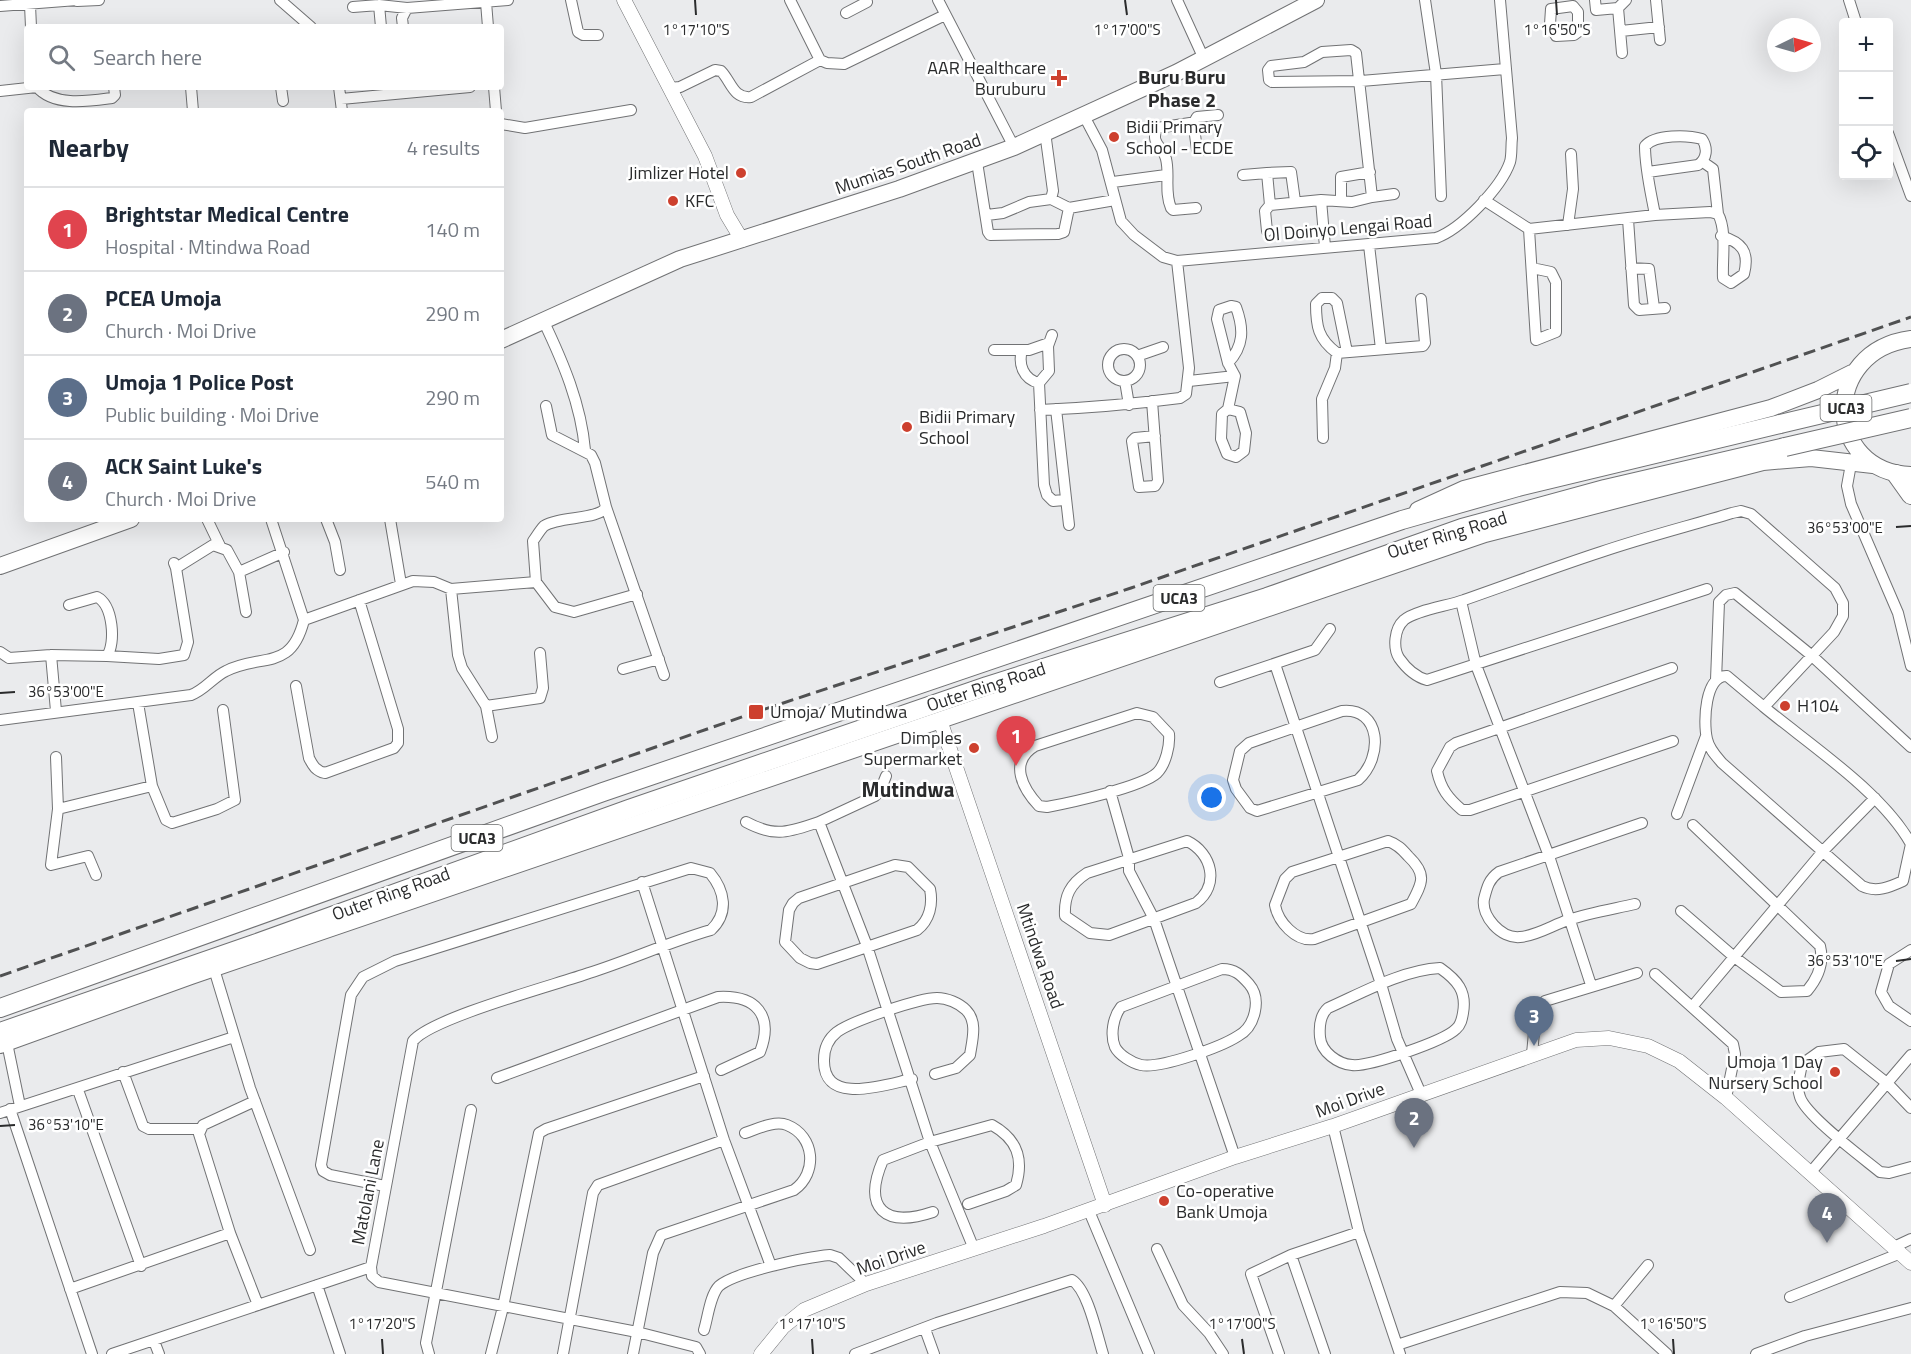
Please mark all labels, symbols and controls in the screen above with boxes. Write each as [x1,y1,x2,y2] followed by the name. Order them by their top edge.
[662,18,730,41] text: 1°17'10"S
[1093,18,1161,41] text: 1°17'00"S
[1523,18,1591,41] text: 1°16'50"S
[1767,18,1821,72] north arrow
[1839,18,1893,180] map controls
[1839,18,1893,72] button: +
[24,24,504,90] search box
[93,40,202,74] text: Search here
[45,41,78,74] icon: search
[927,54,1046,102] place label: AAR Healthcare Buruburu
[1138,61,1226,115] district label: Buru Buru Phase 2
[1050,69,1068,87] marker: AAR Healthcare Buruburu
[1839,72,1893,126] button: −
[1126,113,1233,161] place label: Bidii Primary School - ECDE
[831,126,984,201] street label: Mumias South Road
[1839,126,1893,180] button: locate
[48,128,129,167] text: Nearby
[1107,130,1121,144] marker: Bidii Primary School - ECDE
[407,132,480,163] text: 4 results
[628,159,729,186] place label: Jimlizer Hotel
[734,166,748,180] marker: Jimlizer Hotel
[685,187,715,214] place label: KFC
[666,194,680,208] marker: KFC
[105,197,349,231] text: Brightstar Medical Centre
[1263,207,1433,248] street label: Ol Doinyo Lengai Road
[62,214,73,245] text: 1
[425,214,480,245] text: 140 m
[105,231,310,262] text: Hospital · Mtindwa Road
[105,281,222,315] text: PCEA Umoja
[62,298,73,329] text: 2
[425,298,480,329] text: 290 m
[105,315,256,346] text: Church · Moi Drive
[105,365,294,399] text: Umoja 1 Police Post
[62,382,73,413] text: 3
[425,382,480,413] text: 290 m
[1820,395,1872,421] road number: UCA3
[105,399,319,430] text: Public building · Moi Drive
[919,403,1016,451] place label: Bidii Primary School
[900,420,914,434] marker: Bidii Primary School
[105,449,262,483] text: ACK Saint Luke's
[62,466,73,497] text: 4
[425,466,480,497] text: 540 m
[105,483,256,514] text: Church · Moi Drive
[1384,503,1510,566] street label: Outer Ring Road
[1807,516,1883,539] text: 36°53'00"E
[1154,585,1204,611] road number: UCA3
[923,655,1049,719] street label: Outer Ring Road
[28,680,104,703] text: 36°53'00"E
[1797,692,1839,719] place label: H104
[770,698,907,725] place label: Umoja/ Mutindwa
[1778,699,1792,713] marker: H104
[747,703,765,721] marker: Umoja/ Mutindwa
[996,716,1036,766] pin: 1
[864,724,963,772] place label: Dimples Supermarket
[967,741,981,755] marker: Dimples Supermarket
[862,773,955,805] district label: Mutindwa
[1197,783,1226,812] your location
[452,825,502,851] road number: UCA3
[328,860,454,927] street label: Outer Ring Road
[1010,899,1071,1012] street label: Mtindwa Road
[1807,949,1883,972] text: 36°53'10"E
[1514,996,1553,1046] pin: 3
[1708,1048,1823,1096] place label: Umoja 1 Day Nursery School
[1828,1065,1842,1079] marker: Umoja 1 Day Nursery School
[1311,1075,1388,1124] street label: Moi Drive
[1394,1098,1434,1148] pin: 2
[28,1113,104,1136] text: 36°53'10"E
[344,1137,391,1247] street label: Matolani Lane
[1176,1177,1274,1225] place label: Co-operative Bank Umoja
[1157,1194,1171,1208] marker: Co-operative Bank Umoja
[1808,1194,1846,1243] pin: 4
[852,1233,929,1282] street label: Moi Drive
[348,1312,416,1335] text: 1°17'20"S
[778,1312,846,1335] text: 1°17'10"S
[1208,1312,1276,1335] text: 1°17'00"S
[1639,1312,1707,1335] text: 1°16'50"S

